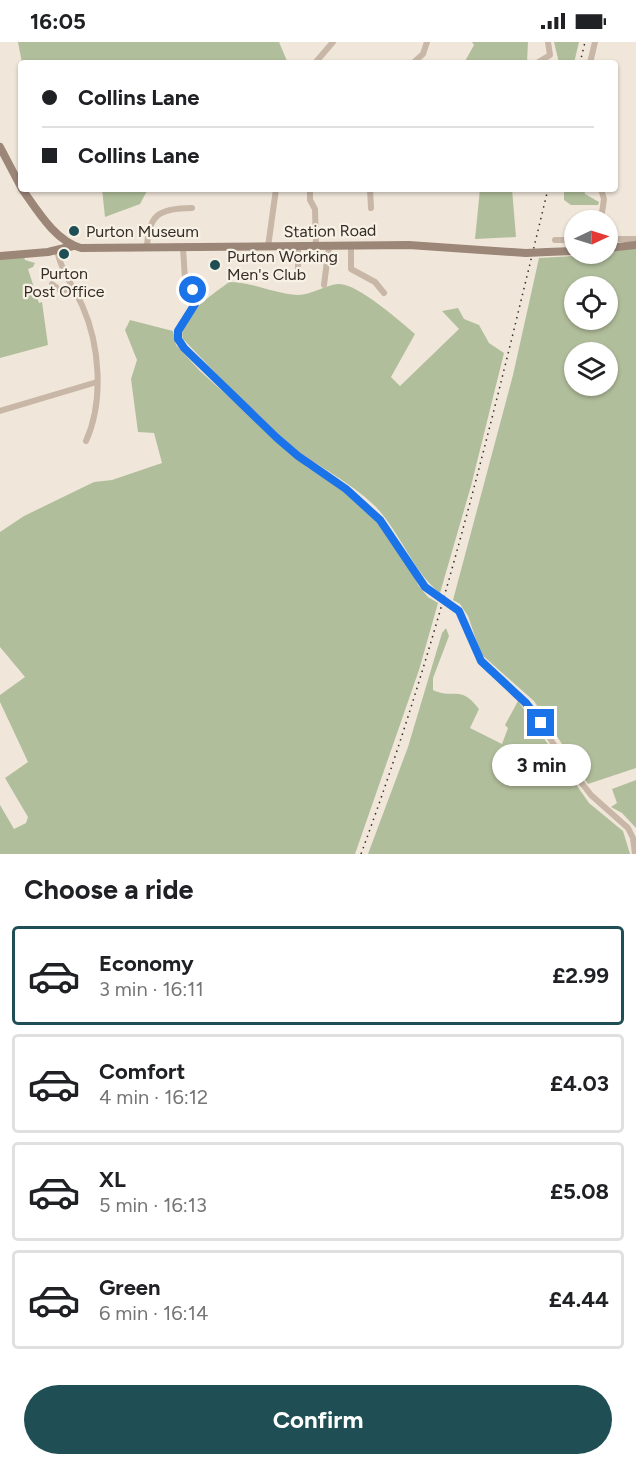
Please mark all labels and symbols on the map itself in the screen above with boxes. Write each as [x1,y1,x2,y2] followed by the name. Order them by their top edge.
[564,210,618,264] north arrow
[283,221,377,241] street label: Station Road
[86,222,199,241] place label: Purton Museum
[67,224,81,238] marker: Purton Museum
[57,247,71,261] marker: Purton Post Office
[227,247,338,284] place label: Purton Working Men's Club
[208,258,222,272] marker: Purton Working Men's Club
[23,264,105,301] place label: Purton Post Office
[179,276,206,303] route start
[527,709,554,736] route end
[492,744,590,786] callout: 3 min

